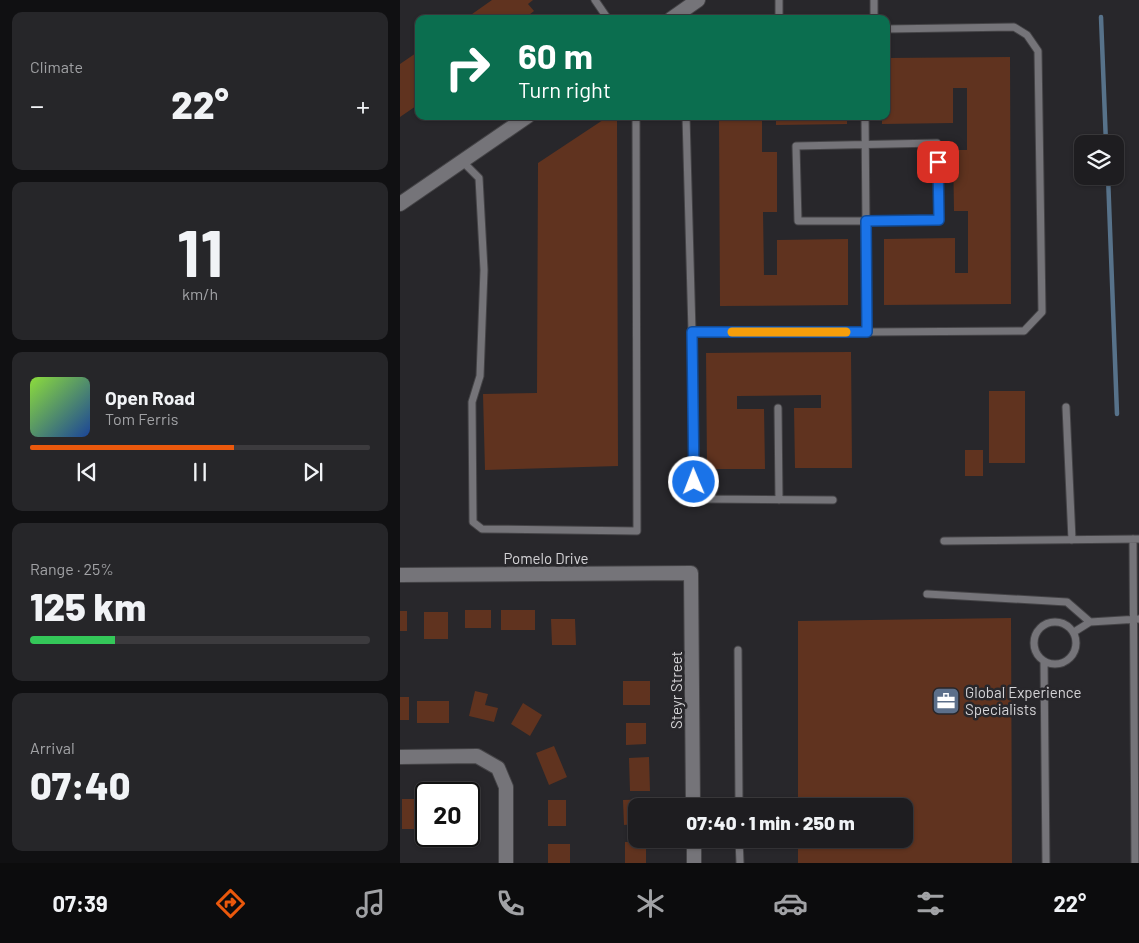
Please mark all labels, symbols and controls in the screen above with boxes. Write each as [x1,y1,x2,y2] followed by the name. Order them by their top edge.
[518,34,593,76] text: 60 m
[435,35,500,100] icon: right
[30,57,83,76] text: Climate
[518,76,611,102] text: Turn right
[171,81,229,127] text: 22°
[30,88,44,122] text: −
[356,88,370,122] text: +
[1074,135,1124,185] map controls
[1074,135,1124,185] button: layers
[917,141,959,183] pin
[924,148,952,176] icon: arrive
[177,212,223,290] text: 11
[182,284,218,303] text: km/h
[105,386,195,409] text: Open Road
[105,409,179,428] text: Tom Ferris
[667,455,719,507] position arrow
[73,458,101,486] icon: previous
[186,458,214,486] icon: pause
[299,458,327,486] icon: next
[503,549,589,567] street label: Pomelo Drive
[30,559,114,578] text: Range · 25%
[30,583,146,629] text: 125 km
[667,651,685,729] street label: Steyr Street
[965,683,1082,718] place label: Global Experience Specialists
[931,686,961,716] office icon: Global Experience Specialists
[30,738,75,757] text: Arrival
[30,762,130,808] text: 07:40
[415,782,480,847] speed limit sign: 20
[686,811,855,834] text: 07:40 · 1 min · 250 m
[213,886,248,921] icon: directions
[353,886,388,921] icon: music
[493,886,528,921] icon: phone
[633,886,668,921] icon: climate
[773,886,808,921] icon: car
[913,886,948,921] icon: filters
[53,890,108,916] text: 07:39
[1053,890,1086,916] text: 22°

